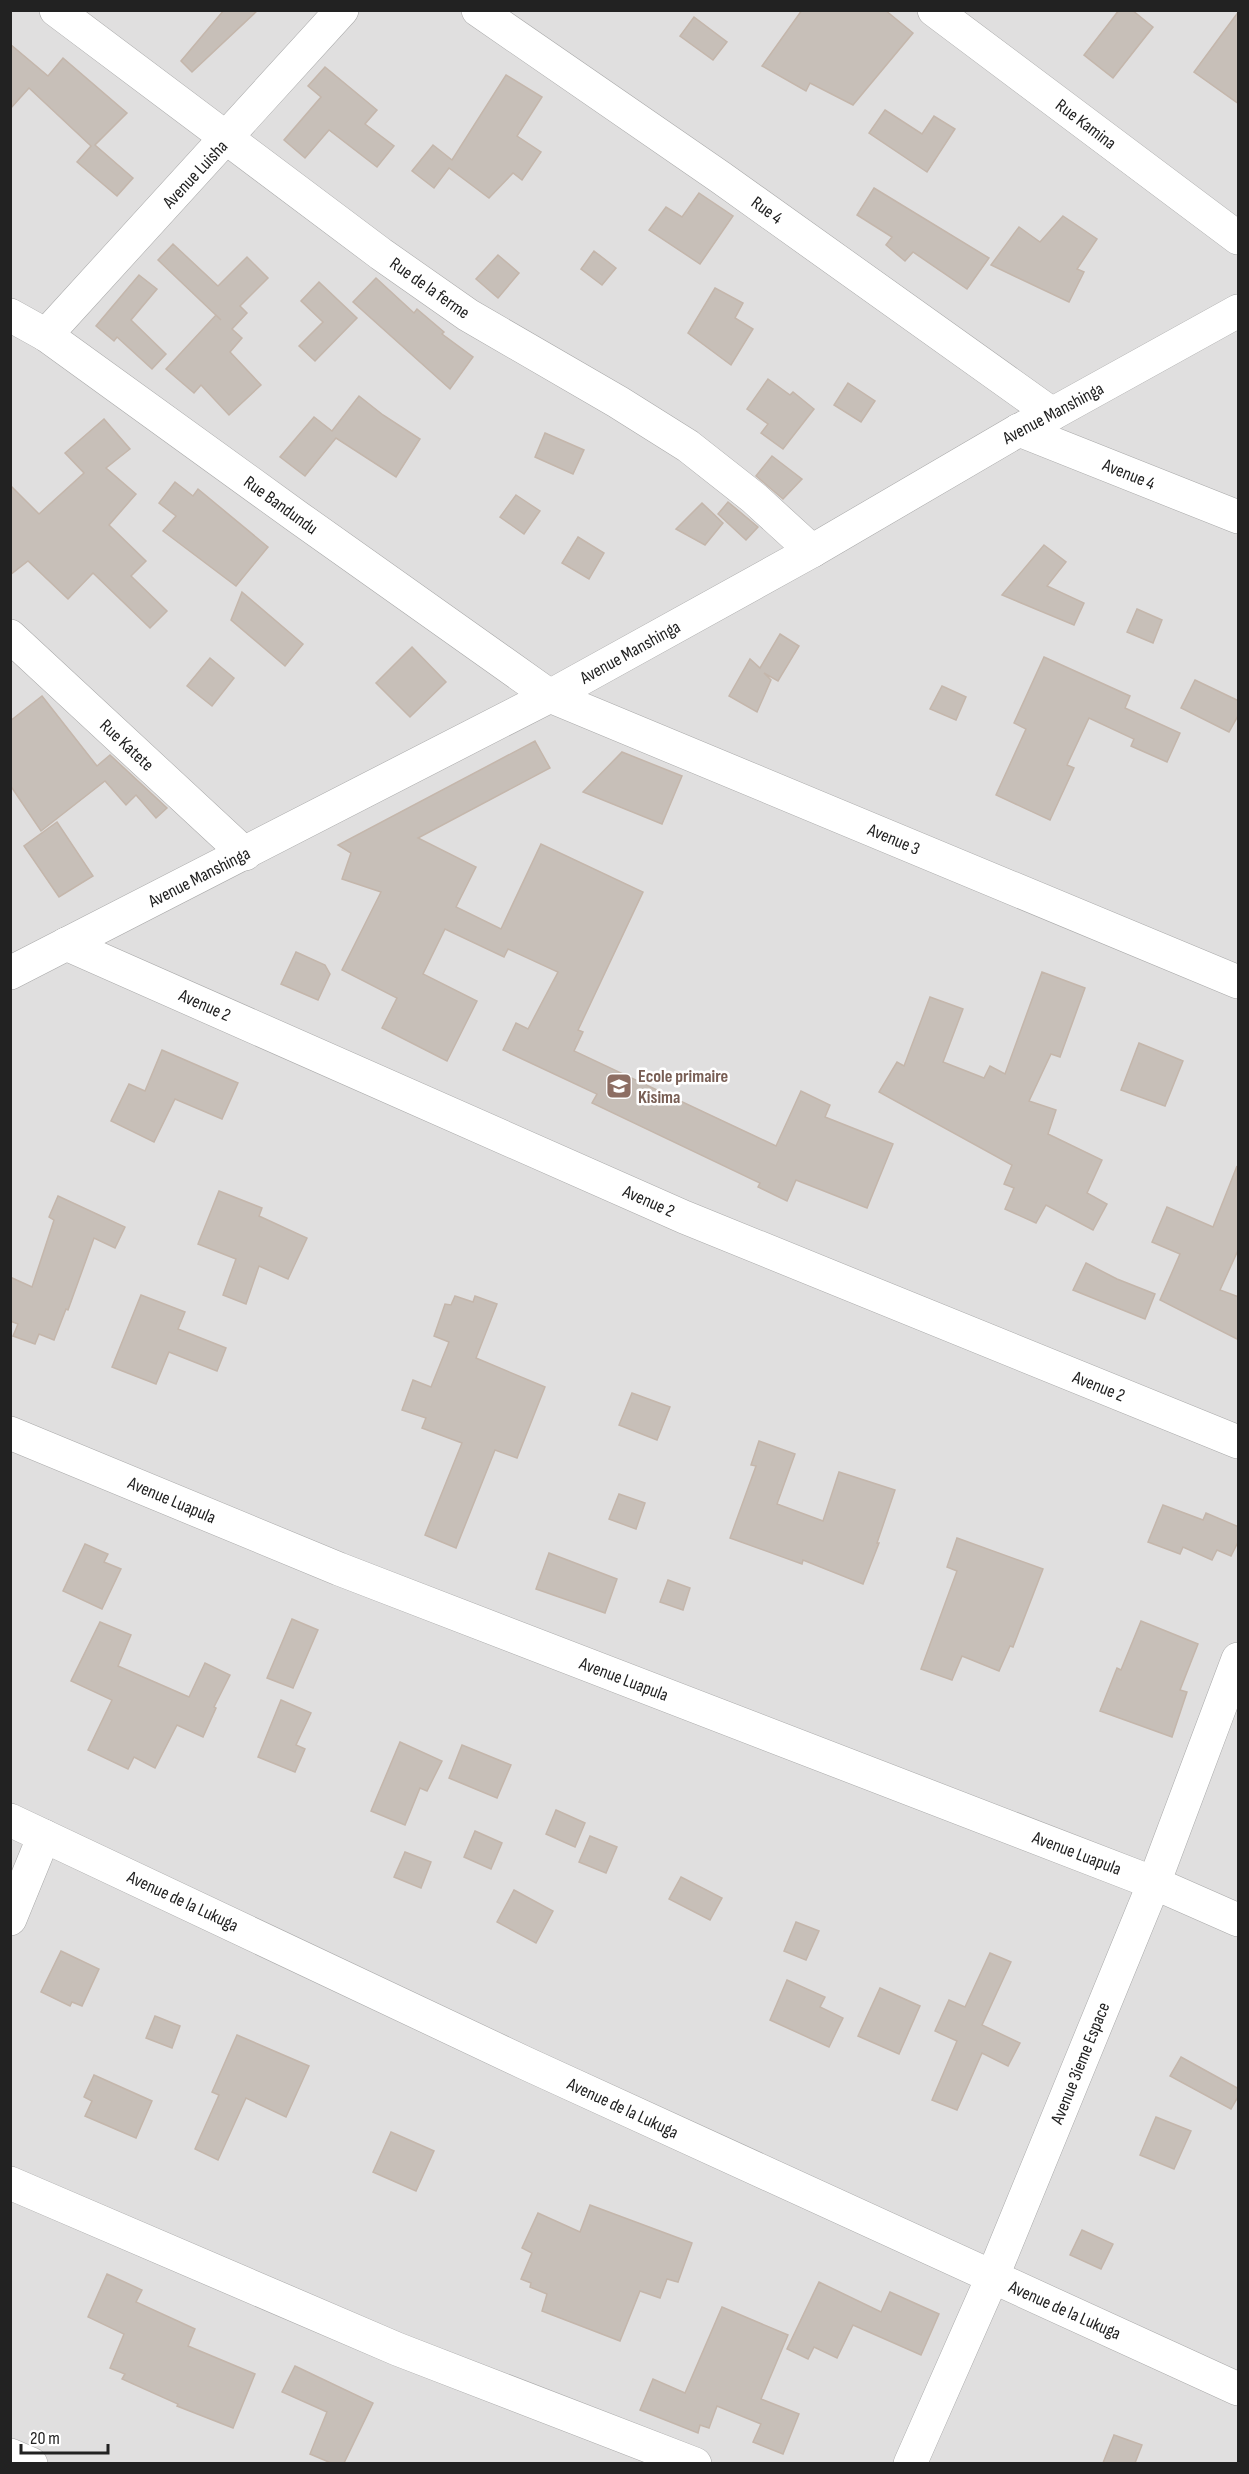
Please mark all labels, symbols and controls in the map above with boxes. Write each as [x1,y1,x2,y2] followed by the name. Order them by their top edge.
[1051,95,1120,154] street label: Rue Kamina
[158,136,232,213] street label: Avenue Luisha
[747,192,787,229] street label: Rue 4
[386,253,474,324] street label: Rue de la ferme
[998,378,1107,449] street label: Avenue Manshinga
[1099,454,1158,495] street label: Avenue 4
[240,472,322,539] street label: Rue Bandundu
[576,616,684,689] street label: Avenue Manshinga
[95,715,158,776] street label: Rue Katete
[864,819,923,860] street label: Avenue 3
[144,843,254,913] street label: Avenue Manshinga
[175,984,234,1026] street label: Avenue 2
[638,1066,728,1108] place label: Ecole primaire Kisima
[604,1071,634,1101] school or university icon: Ecole primaire Kisima
[619,1180,678,1222] street label: Avenue 2
[1069,1366,1128,1406] street label: Avenue 2
[124,1472,219,1528] street label: Avenue Luapula
[576,1653,671,1706] street label: Avenue Luapula
[1029,1827,1124,1880] street label: Avenue Luapula
[123,1866,242,1936] street label: Avenue de la Lukuga
[1046,1999,1114,2128] street label: Avenue 3ieme Espace
[563,2073,682,2143] street label: Avenue de la Lukuga
[1005,2276,1124,2344] street label: Avenue de la Lukuga
[21,2417,108,2455] scale bar
[30,2428,60,2449] text: 20 m

